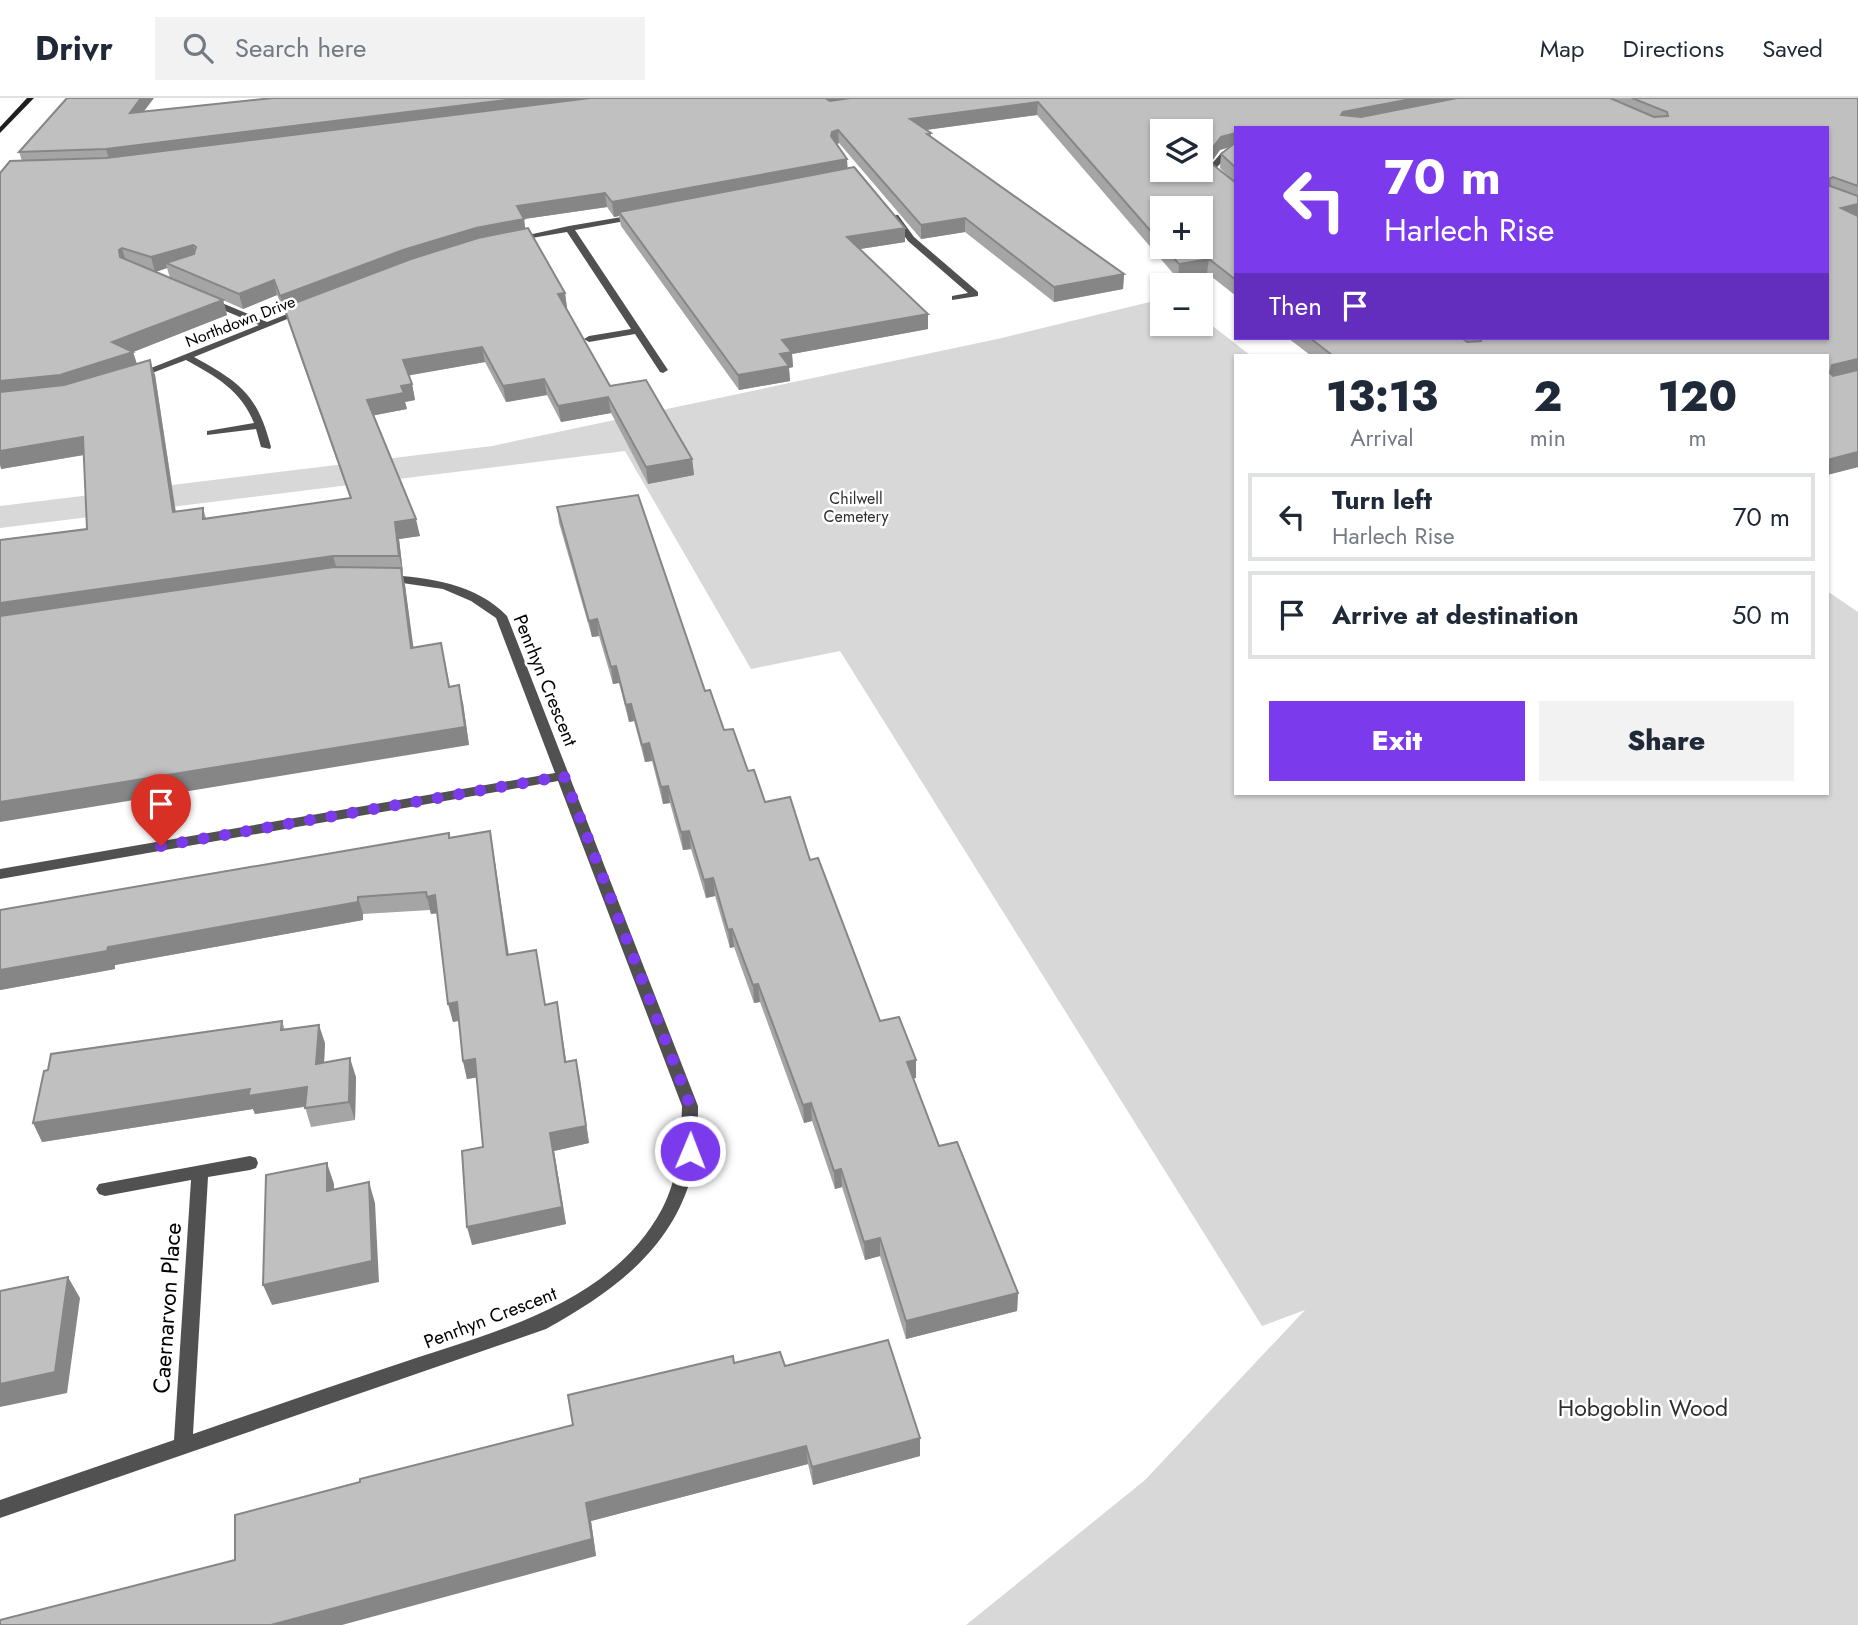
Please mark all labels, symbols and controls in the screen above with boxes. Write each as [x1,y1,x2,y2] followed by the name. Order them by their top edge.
[155,17,645,80] search box
[35,25,113,72] text: Drivr
[179,29,217,67] icon: search
[235,29,366,67] text: Search here
[1540,31,1585,66] text: Map
[1623,31,1724,66] text: Directions
[1762,31,1823,66] text: Saved
[1150,119,1213,336] map controls
[1150,119,1213,182] button: layers
[1384,142,1501,212] text: 70 m
[1269,154,1360,245] icon: left
[1150,196,1213,259] button: +
[1384,207,1554,253] text: Harlech Rise
[1150,273,1213,336] button: −
[1269,287,1322,325] text: Then
[1336,287,1374,325] icon: arrive
[182,290,299,353] street label: Northdown Drive
[1326,366,1438,427] text: 13:13
[1534,366,1562,427] text: 2
[1658,366,1737,427] text: 120
[1350,421,1414,455] text: Arrival
[1530,421,1566,455] text: min
[1688,421,1706,455] text: m
[1332,481,1432,519] text: Turn left
[823,487,889,528] park label: Chilwell Cemetery
[1273,498,1311,536] icon: left
[1733,498,1790,536] text: 70 m
[1332,519,1454,553] text: Harlech Rise
[1273,596,1311,634] icon: arrive
[1332,596,1579,634] text: Arrive at destination
[1732,596,1790,634] text: 50 m
[507,610,584,751] street label: Penrhyn Crescent
[1269,701,1525,781] button: Exit
[1539,701,1794,781] button: Share
[131,774,191,846] pin
[142,785,180,823] icon: arrive
[653,1114,727,1188] position arrow
[144,1221,190,1395] street label: Caernarvon Place
[420,1280,561,1355] street label: Penrhyn Crescent
[1558,1391,1728,1425] park label: Hobgoblin Wood

